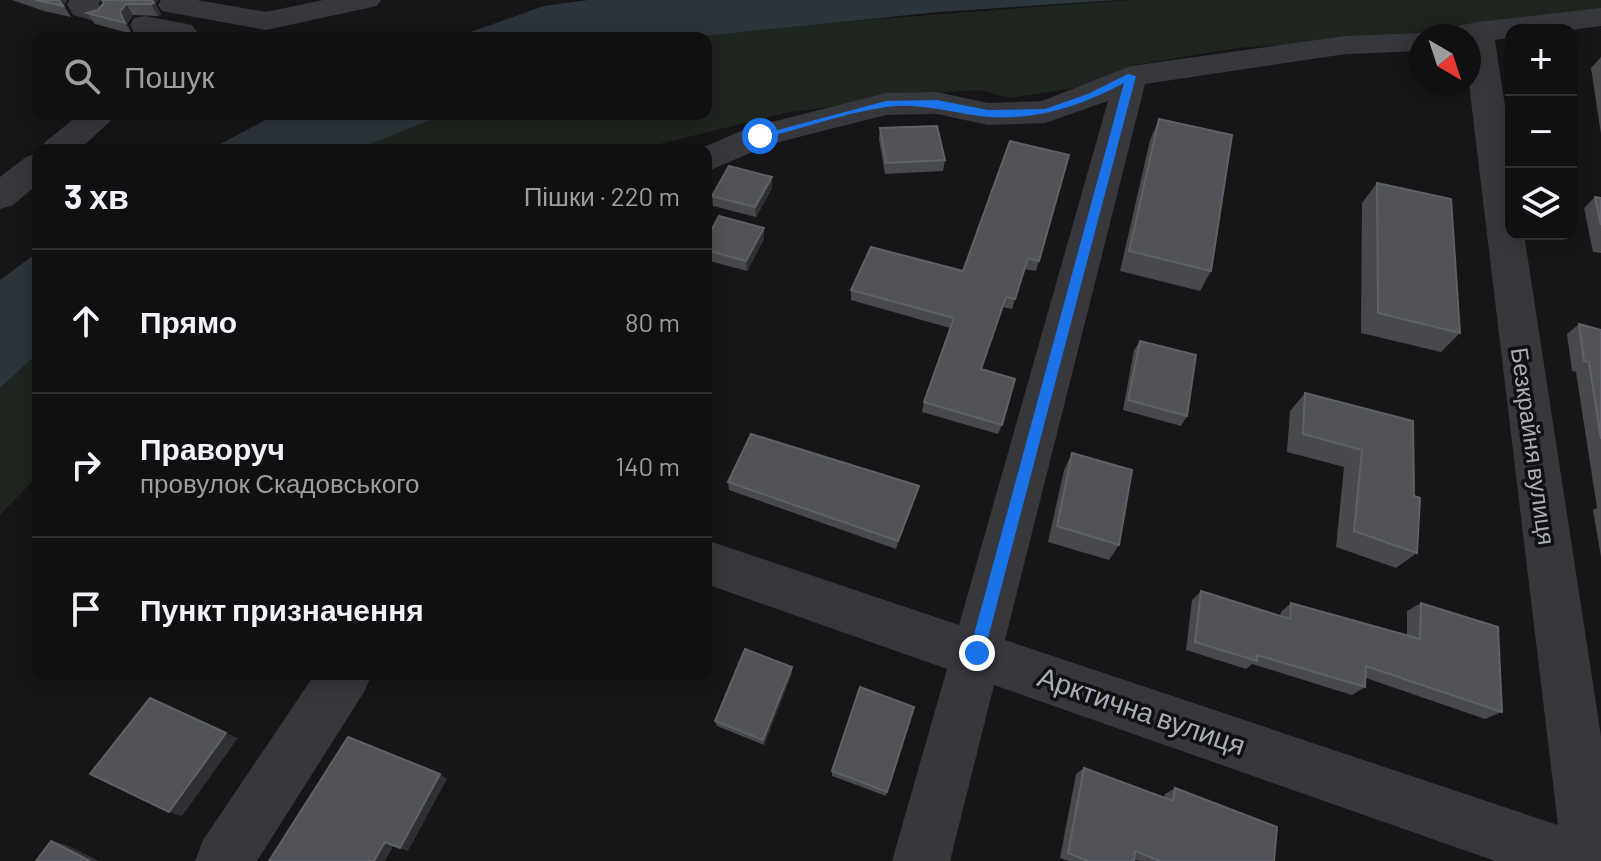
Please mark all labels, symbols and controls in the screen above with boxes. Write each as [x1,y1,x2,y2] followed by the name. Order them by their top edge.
[1409,24,1481,96] north arrow
[1505,24,1577,240] map controls
[1505,24,1577,96] button: +
[32,32,712,120] search box
[60,54,104,98] icon: search
[124,58,214,94] text: Пошук
[1505,96,1577,168] button: −
[742,118,778,154] route start
[1505,168,1577,240] button: layers
[64,175,129,216] text: 3 хв
[524,180,680,211] text: Пішки · 220 m
[64,299,108,343] icon: ahead
[140,303,237,339] text: Прямо
[625,306,680,337] text: 80 m
[1506,345,1562,547] street label: Безкрайня вулиця
[140,430,285,466] text: Праворуч
[64,443,108,487] icon: right
[615,450,680,481] text: 140 m
[140,467,420,498] text: провулок Скадовського
[64,587,108,631] icon: arrive
[140,591,424,627] text: Пункт призначення
[959,635,995,671] route end
[1034,659,1250,761] street label: Арктична вулиця

